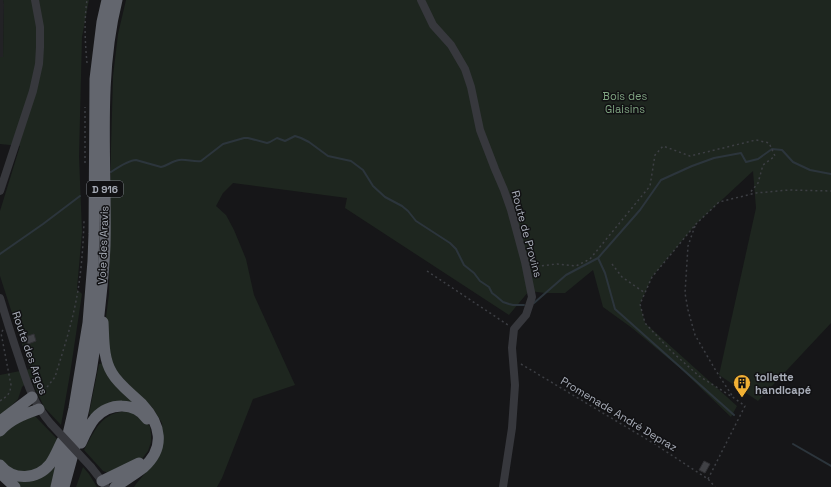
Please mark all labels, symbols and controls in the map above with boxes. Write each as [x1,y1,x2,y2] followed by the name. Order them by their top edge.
[603,89,648,116] park label: Bois des Glaisins
[87,181,123,197] road number: D 916
[509,189,545,279] street label: Route de Provins
[95,205,111,285] street label: Voie des Aravis
[9,309,51,397] street label: Route des Argos
[755,370,811,397] place label: toilette handicapé
[732,373,752,398] building icon: toilette handicapé
[558,374,680,455] street label: Promenade André Depraz

